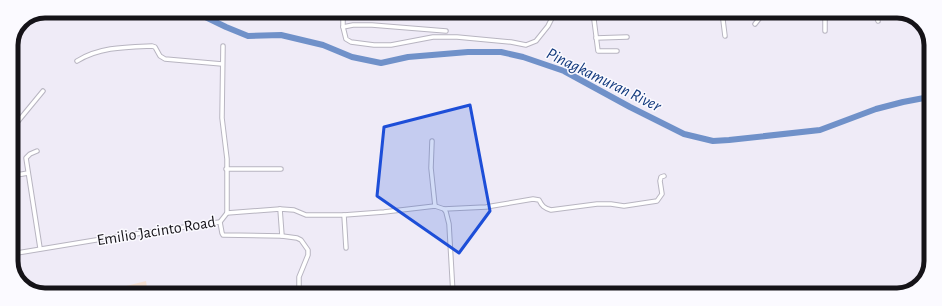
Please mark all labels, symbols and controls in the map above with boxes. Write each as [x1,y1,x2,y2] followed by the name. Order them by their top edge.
[544,44,664,115] water label: Pinagkamuran River
[96,214,217,248] street label: Emilio Jacinto Road

